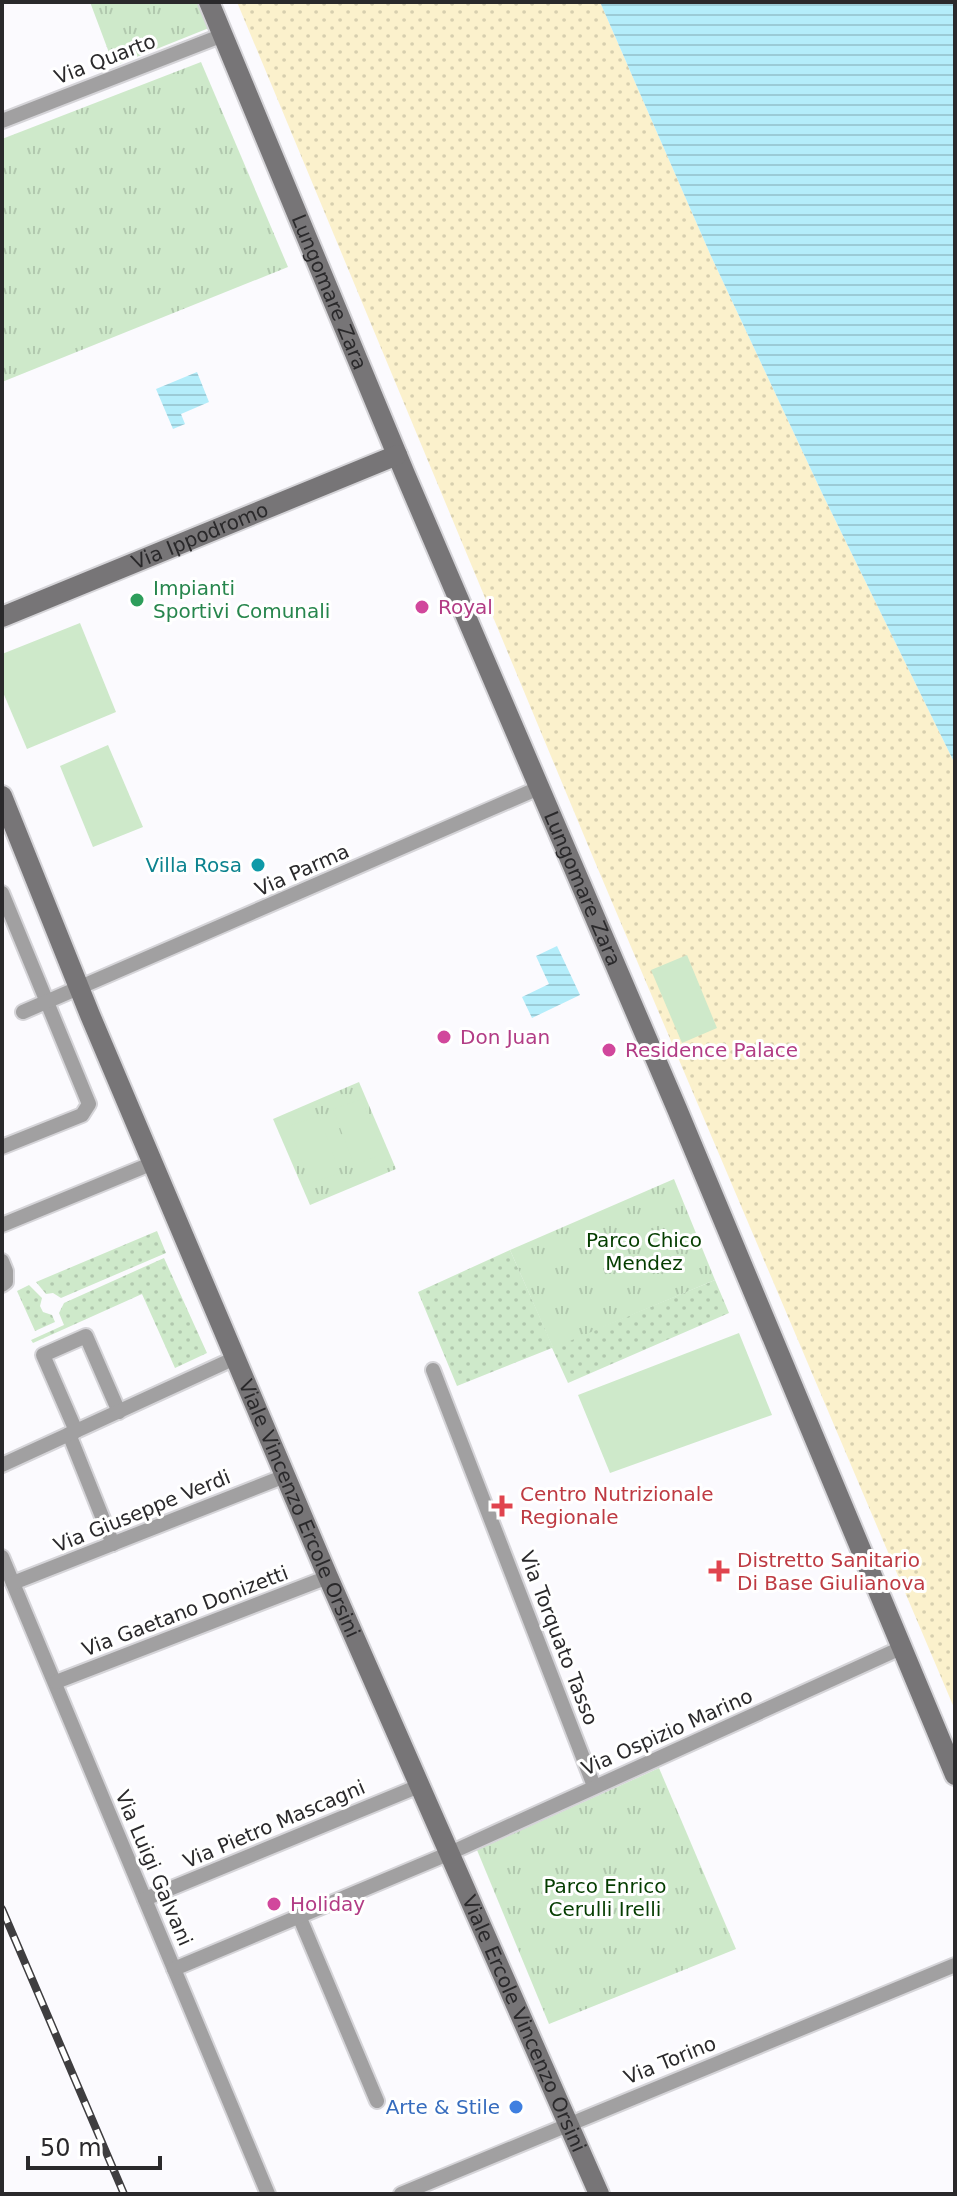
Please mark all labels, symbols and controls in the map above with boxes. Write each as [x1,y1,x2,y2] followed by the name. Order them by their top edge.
[51,29,159,89] street label: Via Quarto
[287,211,372,373] street label: Lungomare Zara
[128,497,272,575] street label: Via Ippodromo
[153,576,330,623] place label: Impianti Sportivi Comunali
[128,591,146,609] marker: Impianti Sportivi Comunali
[438,595,493,619] place label: Royal
[413,598,431,616] marker: Royal
[539,808,626,969] street label: Lungomare Zara
[251,839,353,901] street label: Via Parma
[146,853,242,877] place label: Villa Rosa
[249,856,267,874] marker: Villa Rosa
[460,1025,550,1049] place label: Don Juan
[435,1028,453,1046] marker: Don Juan
[625,1038,798,1062] place label: Residence Palace
[600,1041,618,1059] marker: Residence Palace
[586,1228,702,1275] park label: Parco Chico Mendez
[234,1376,365,1641] street label: Viale Vincenzo Ercole Orsini
[50,1465,234,1557] street label: Via Giuseppe Verdi
[520,1482,714,1529] place label: Centro Nutrizionale Regionale
[491,1495,513,1517] marker: Centro Nutrizionale Regionale
[515,1548,603,1728] street label: Via Torquato Tasso
[737,1548,925,1595] place label: Distretto Sanitario Di Base Giulianova
[708,1560,730,1582] marker: Distretto Sanitario Di Base Giulianova
[79,1561,291,1661] street label: Via Gaetano Donizetti
[578,1683,756,1781] street label: Via Ospizio Marino
[179,1775,369,1873] street label: Via Pietro Mascagni
[110,1787,198,1949] street label: Via Luigi Galvani
[543,1874,667,1921] park label: Parco Enrico Cerulli Irelli
[457,1891,591,2156] street label: Viale Ercole Vincenzo Orsini
[290,1892,365,1916] place label: Holiday
[265,1895,283,1913] marker: Holiday
[620,2031,720,2089] street label: Via Torino
[386,2095,500,2119] place label: Arte & Stile
[507,2098,525,2116] marker: Arte & Stile
[28,2120,160,2170] scale bar
[40,2134,102,2162] text: 50 m

